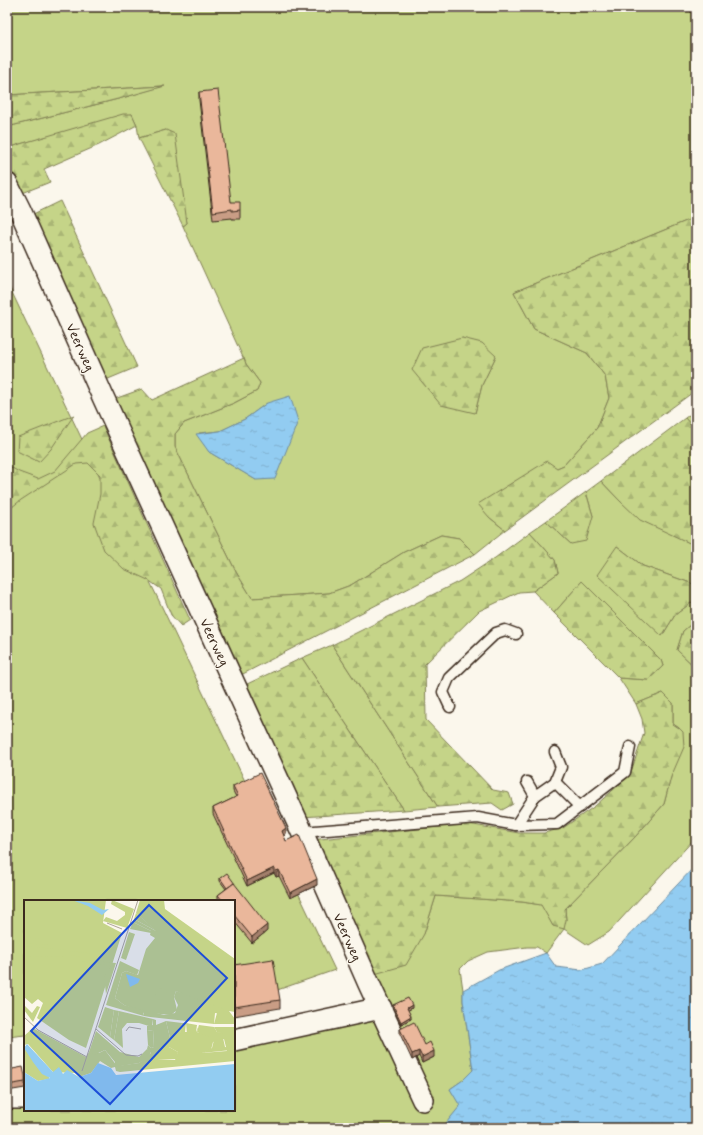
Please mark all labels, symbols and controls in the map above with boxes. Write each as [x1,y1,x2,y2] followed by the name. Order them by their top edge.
[61,320,99,374] street label: Veerweg
[195,616,233,669] street label: Veerweg
[24,900,235,1111] inset map
[328,910,366,964] street label: Veerweg

